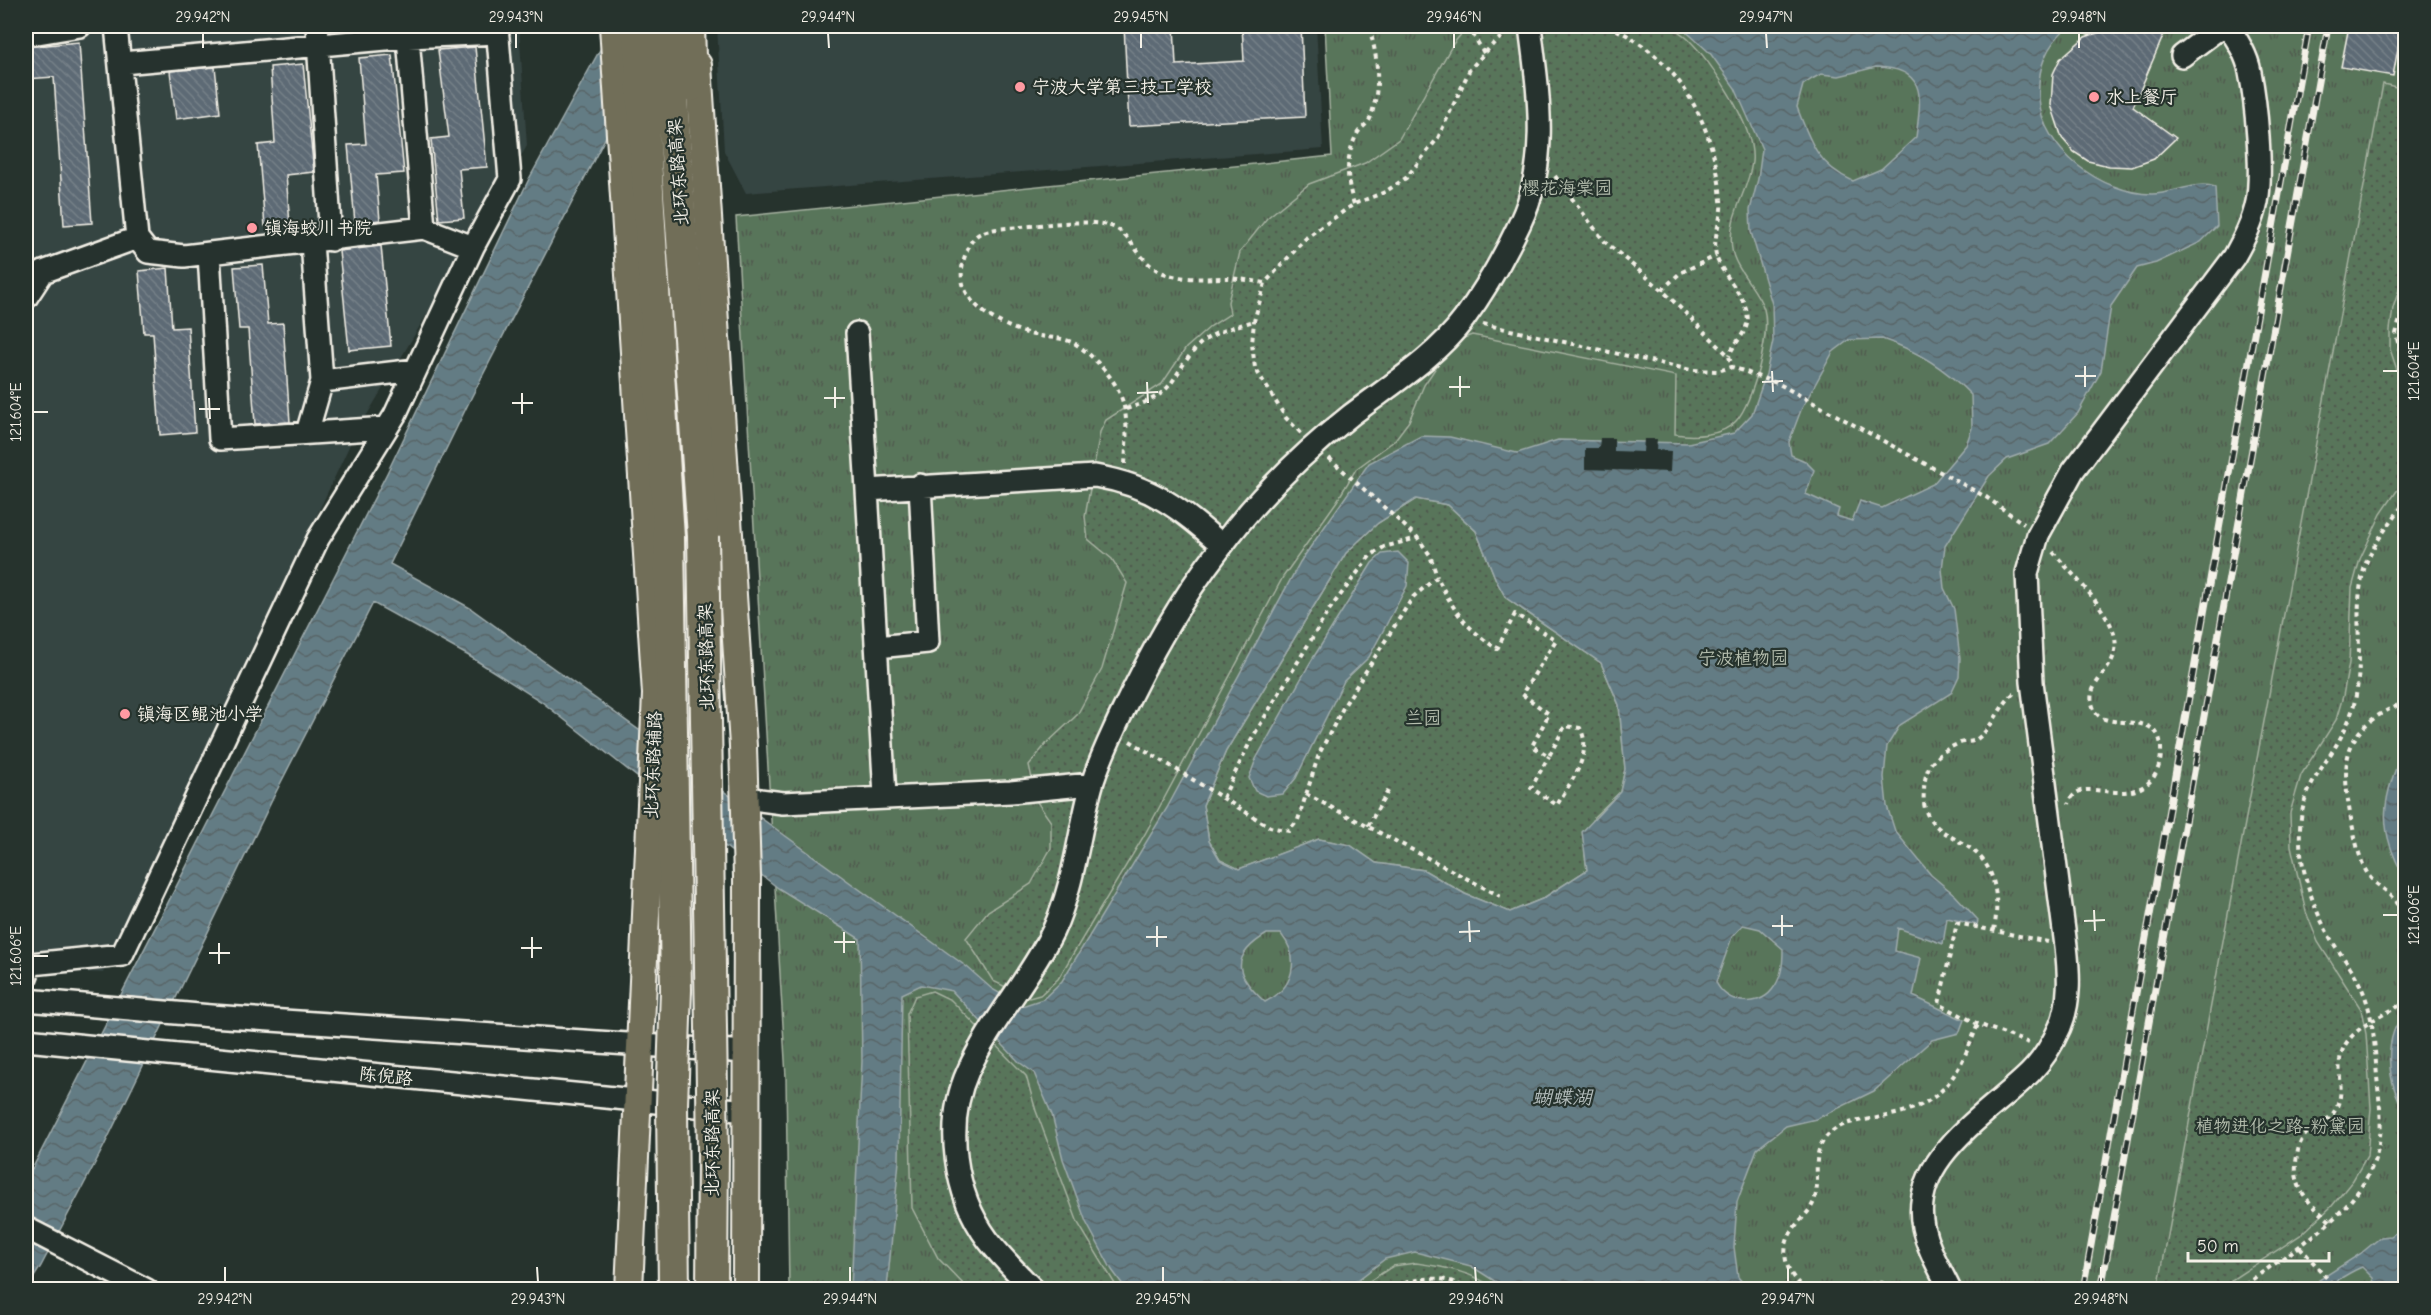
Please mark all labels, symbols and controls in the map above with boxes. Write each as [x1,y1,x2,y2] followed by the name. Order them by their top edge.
[176,8,230,26] text: 29.942°N
[489,8,543,26] text: 29.943°N
[801,8,855,26] text: 29.944°N
[1113,8,1169,26] text: 29.945°N
[1426,8,1482,26] text: 29.946°N
[1739,8,1793,26] text: 29.947°N
[2052,8,2106,26] text: 29.948°N
[1032,77,1212,98] place label: 宁波大学第三技工学校
[1013,80,1027,94] marker: 宁波大学第三技工学校
[2106,87,2178,108] place label: 水上餐厅
[2087,90,2101,104] marker: 水上餐厅
[664,117,693,227] street label: 北环东路高架
[1522,178,1612,199] park label: 樱花海棠园
[264,218,372,239] place label: 镇海蛟川书院
[245,221,259,235] marker: 镇海蛟川书院
[2405,341,2423,401] text: 121.604°E
[7,382,25,442] text: 121.604°E
[695,603,718,711] street label: 北环东路高架
[1698,648,1788,669] park label: 宁波植物园
[137,704,263,725] place label: 镇海区鲲池小学
[118,707,132,721] marker: 镇海区鲲池小学
[1405,708,1441,729] park label: 兰园
[641,711,666,819] street label: 北环东路辅路
[2405,885,2423,945] text: 121.606°E
[7,926,25,986] text: 121.606°E
[358,1063,414,1090] street label: 陈倪路
[1532,1086,1594,1109] water label: 蝴蝶湖
[702,1089,723,1197] street label: 北环东路高架
[2195,1116,2365,1137] park label: 植物进化之路-粉黛园
[2188,1225,2329,1263] scale bar
[2197,1236,2239,1257] text: 50 m
[198,1290,252,1308] text: 29.942°N
[511,1290,565,1308] text: 29.943°N
[823,1290,877,1308] text: 29.944°N
[1135,1290,1191,1308] text: 29.945°N
[1448,1290,1504,1308] text: 29.946°N
[1761,1290,1815,1308] text: 29.947°N
[2074,1290,2128,1308] text: 29.948°N

